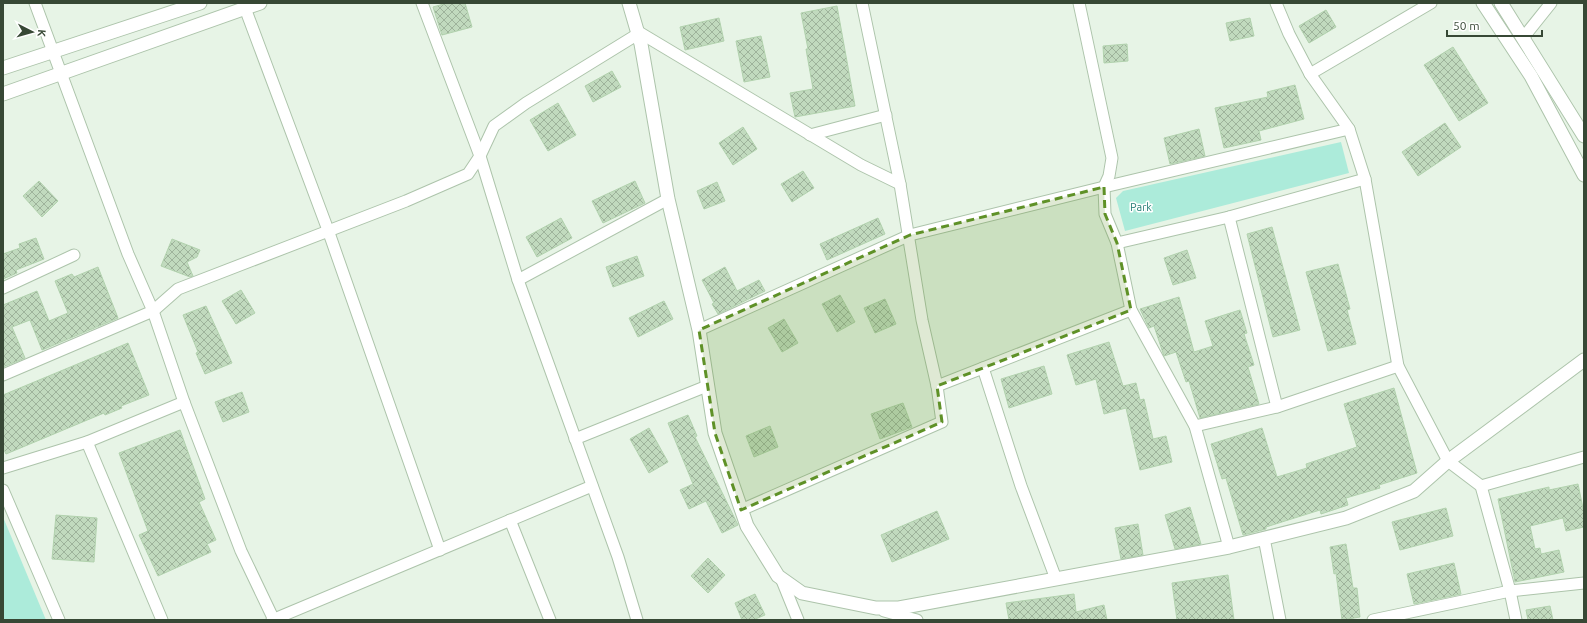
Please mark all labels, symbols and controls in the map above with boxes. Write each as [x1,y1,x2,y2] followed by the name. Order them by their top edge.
[12,12,52,52] north arrow
[1447,12,1542,38] scale bar
[1453,19,1480,32] text: 50 m
[36,29,48,38] text: K
[1130,201,1152,213] park label: Park

